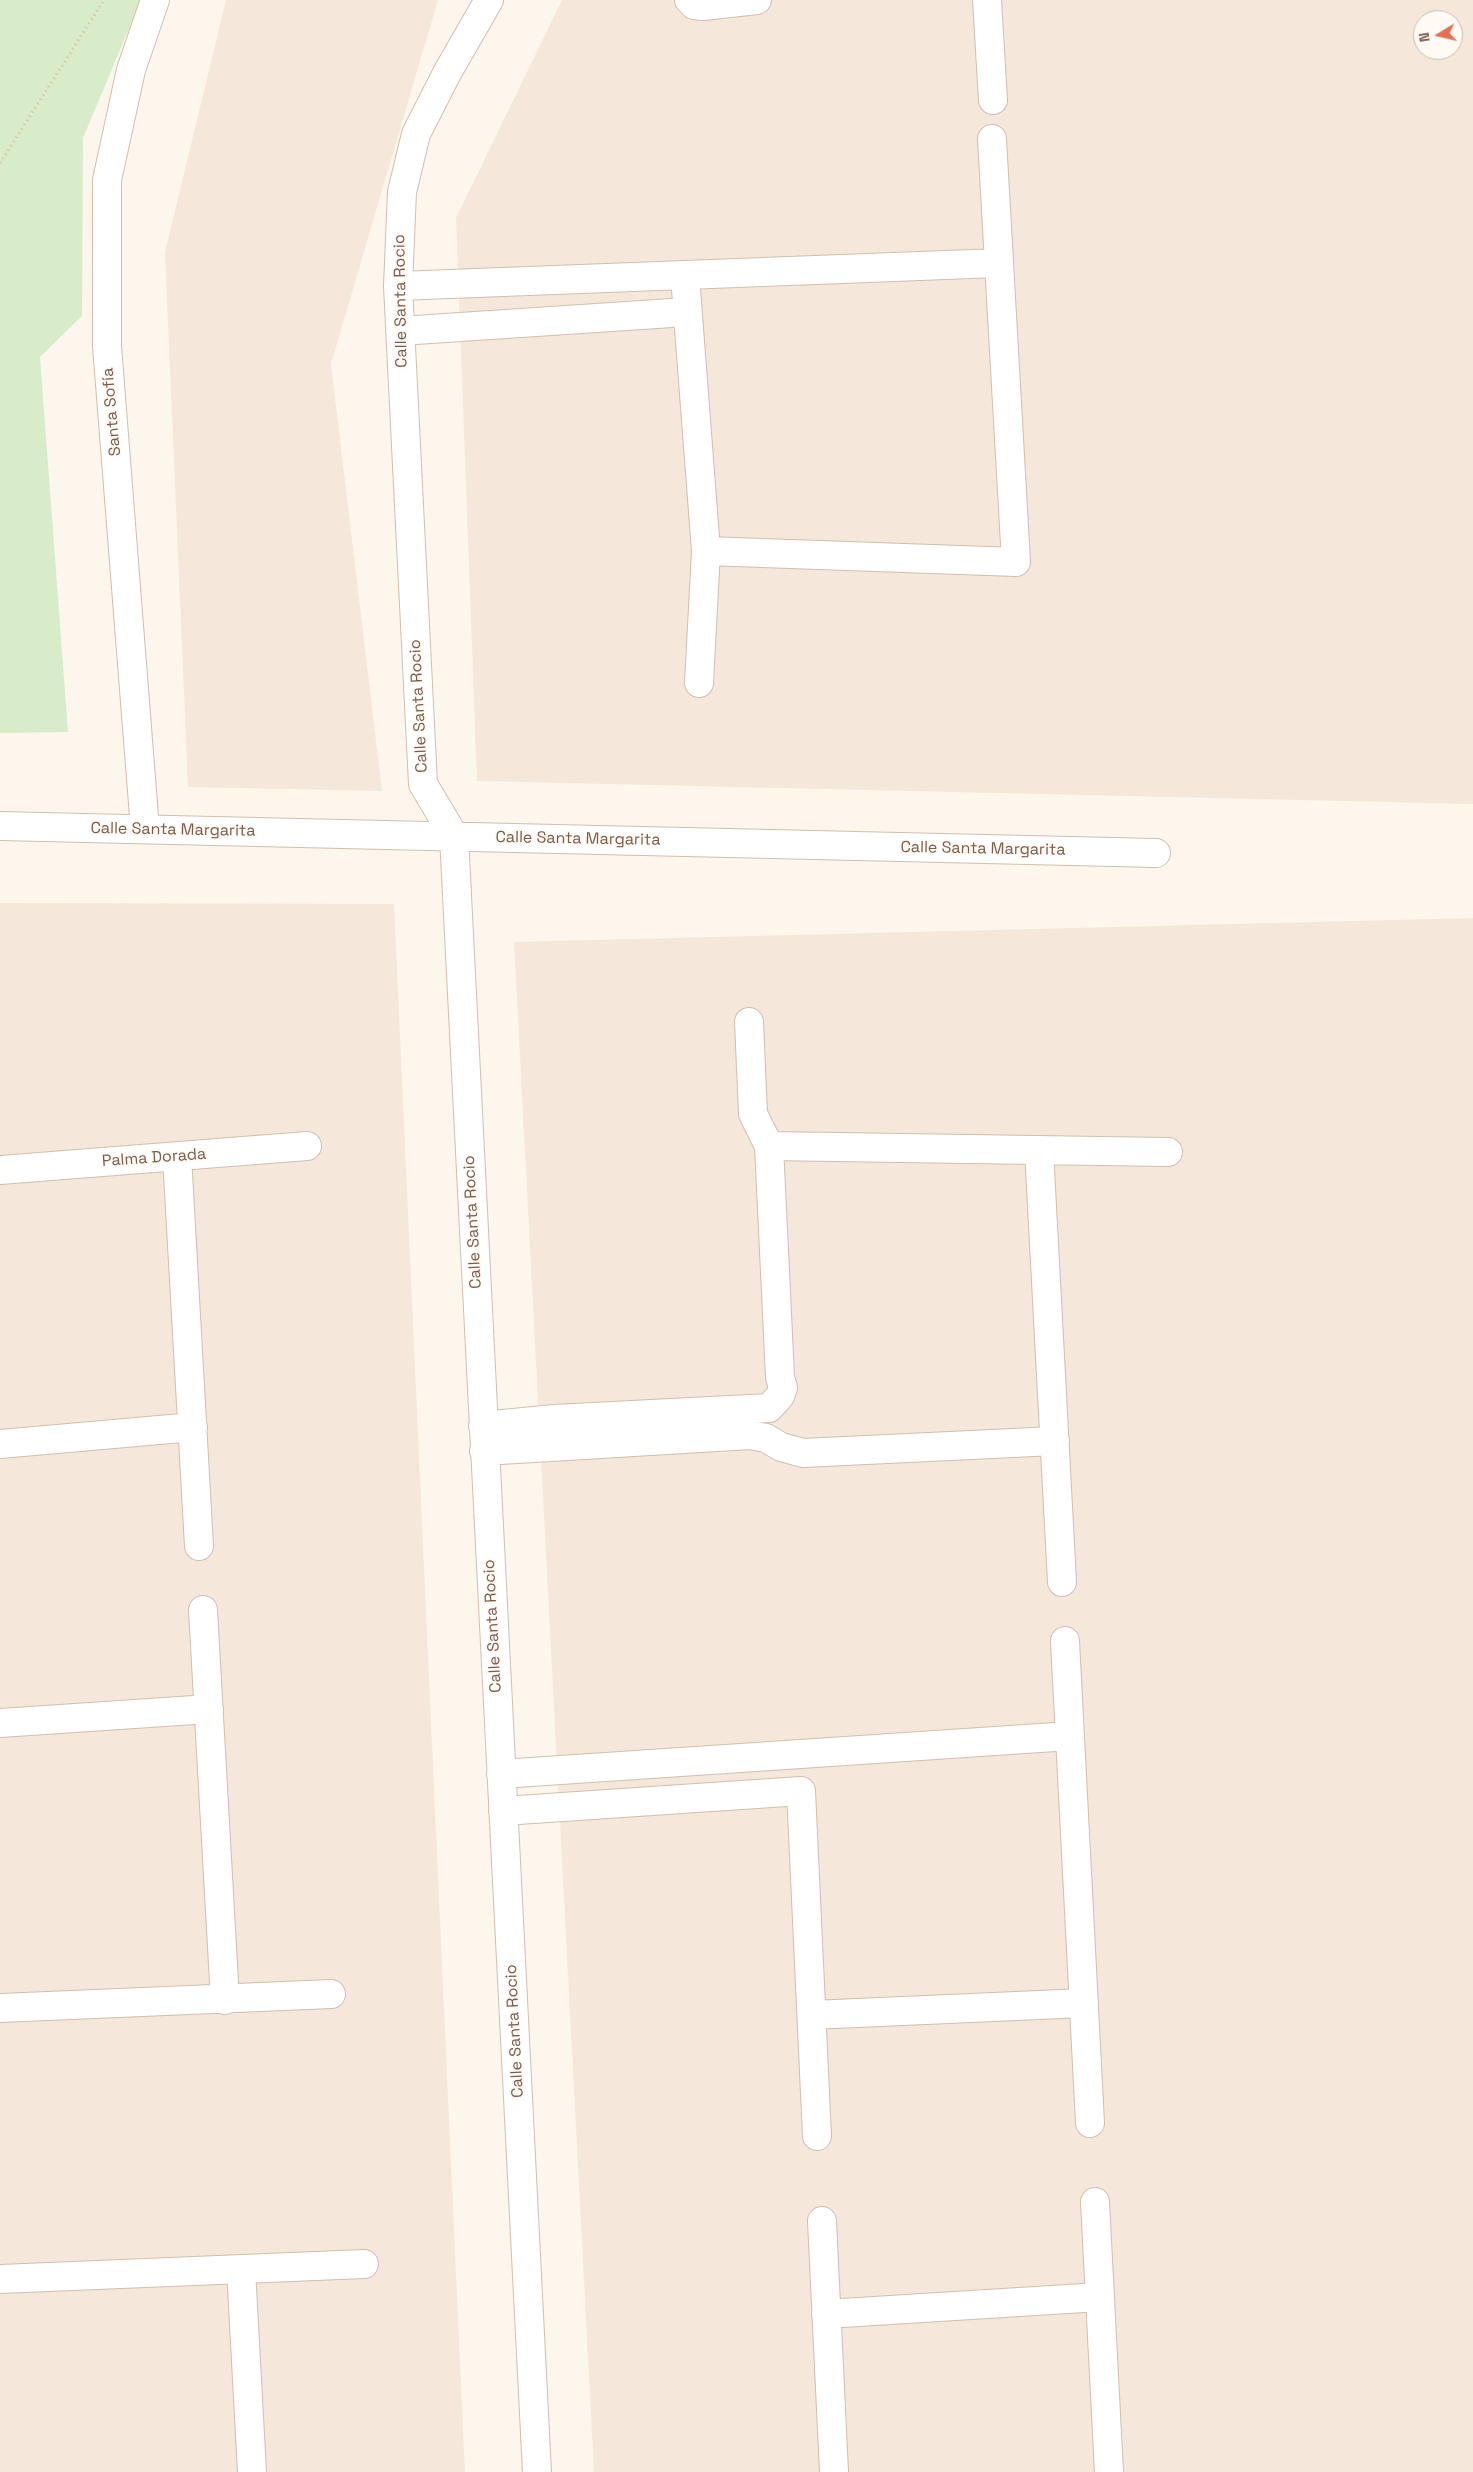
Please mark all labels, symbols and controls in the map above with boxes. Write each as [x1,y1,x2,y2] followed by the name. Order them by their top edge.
[1413,10,1463,60] north arrow
[1415,31,1434,43] text: N
[390,234,412,368] street label: Calle Santa Rocio
[99,367,125,457] street label: Santa Sofía
[406,639,432,773] street label: Calle Santa Rocio
[90,819,256,841] street label: Calle Santa Margarita
[495,828,661,850] street label: Calle Santa Margarita
[900,838,1066,860] street label: Calle Santa Margarita
[101,1145,207,1171] street label: Palma Dorada
[460,1155,486,1289] street label: Calle Santa Rocio
[480,1559,506,1693] street label: Calle Santa Rocio
[502,1964,528,2098] street label: Calle Santa Rocio

